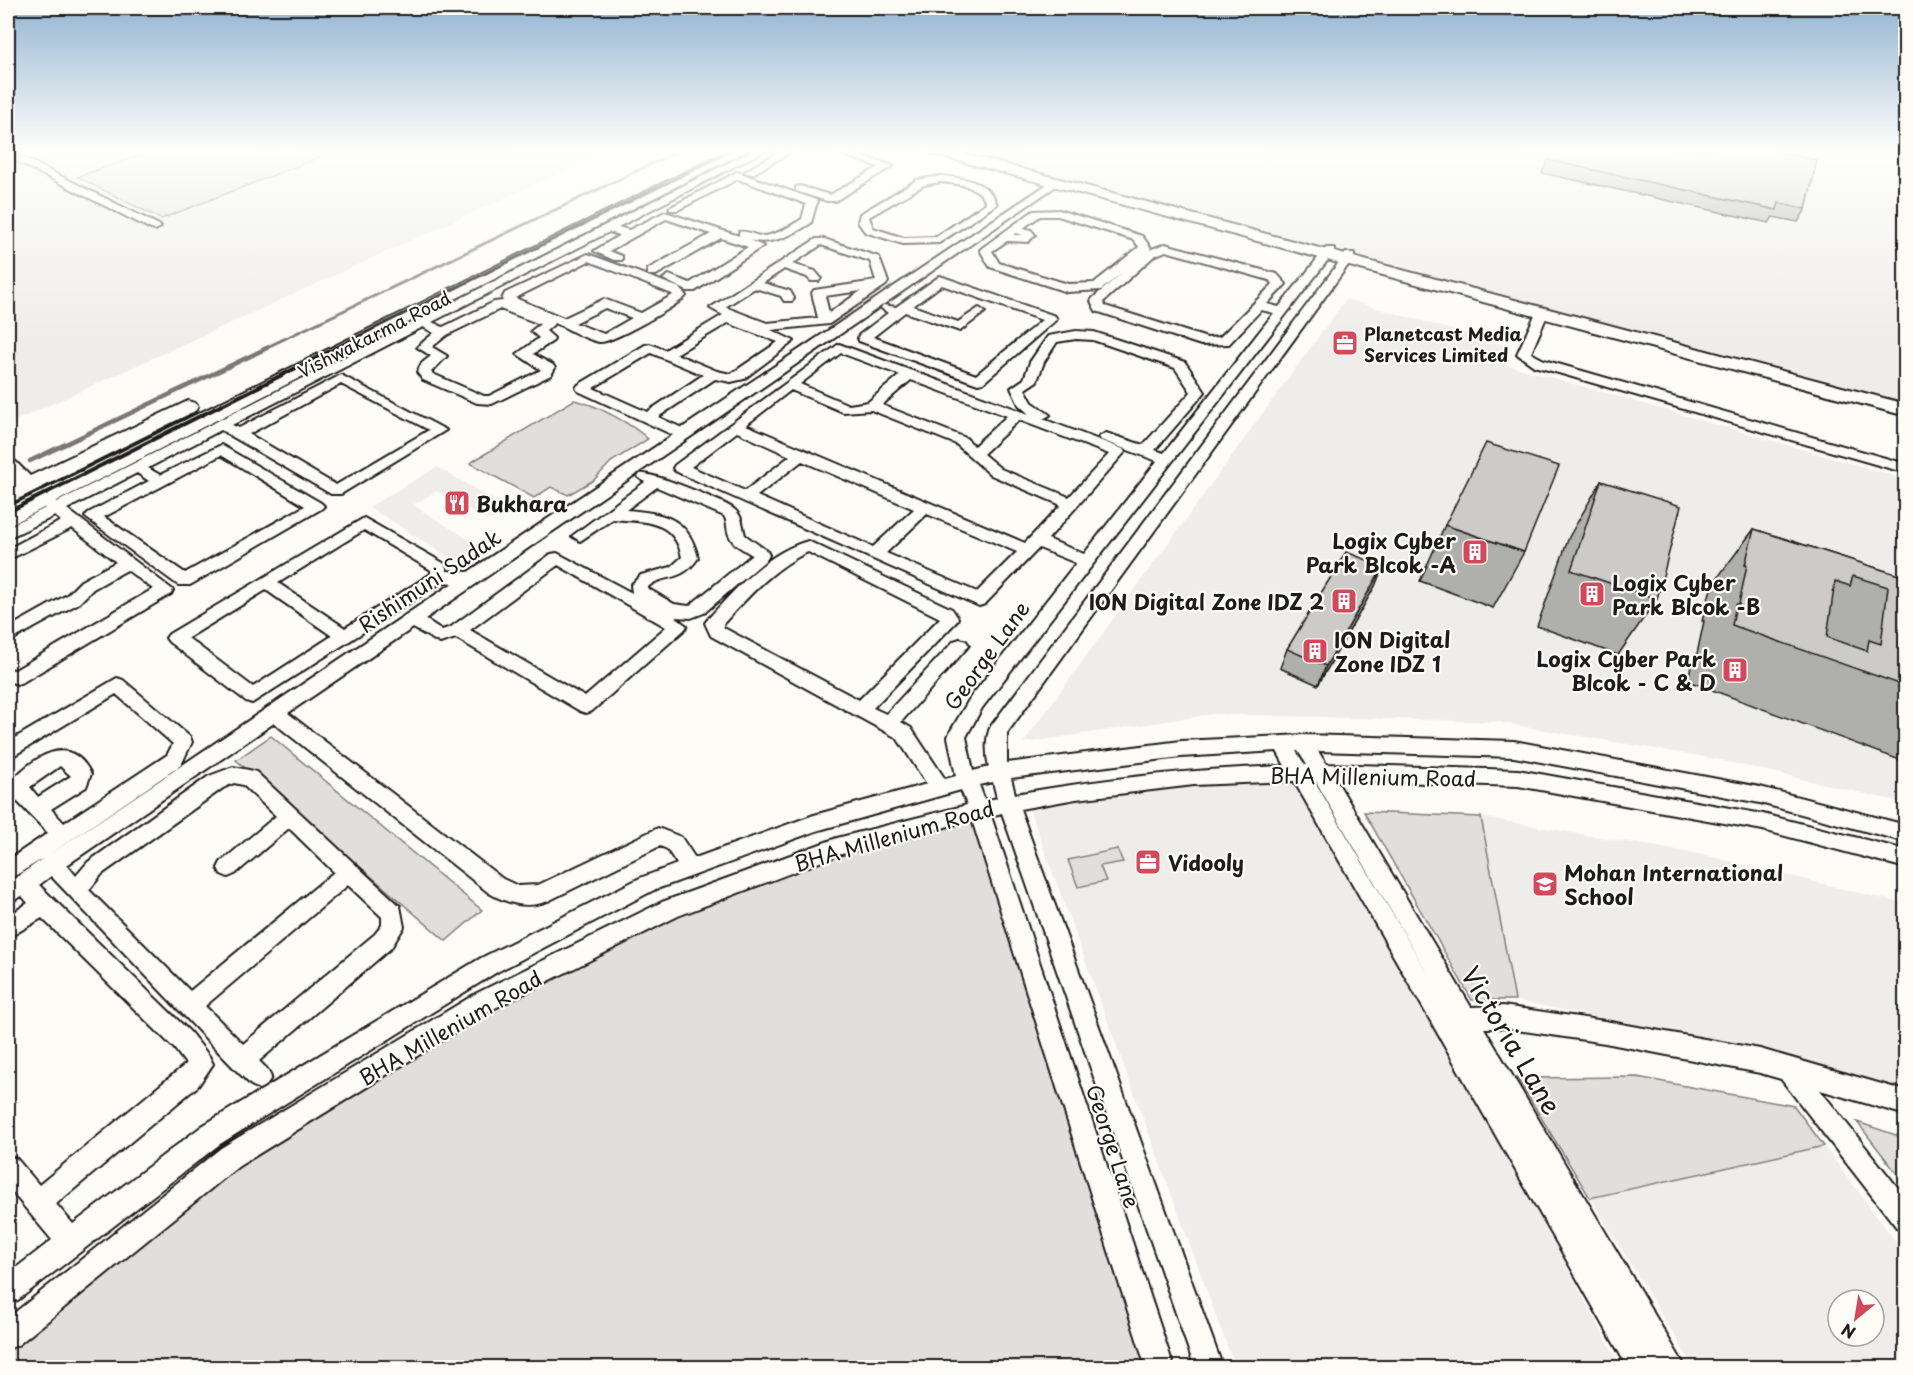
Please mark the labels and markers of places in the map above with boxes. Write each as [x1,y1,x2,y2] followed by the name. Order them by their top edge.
[1364,320,1523,368] place label: Planetcast Media Services Limited
[1330,328,1360,358] office icon: Planetcast Media Services Limited
[476,487,568,519] place label: Bukhara
[442,488,472,518] restaurant icon: Bukhara
[1306,524,1456,580] place label: Logix Cyber Park Blcok -A
[1460,537,1490,567] building icon: Logix Cyber Park Blcok -A
[1612,566,1760,622] place label: Logix Cyber Park Blcok -B
[1577,579,1607,609] building icon: Logix Cyber Park Blcok -B
[1089,585,1324,617] place label: ION Digital Zone IDZ 2
[1329,586,1359,616] building icon: ION Digital Zone IDZ 2
[1334,623,1451,679] place label: ION Digital Zone IDZ 1
[1300,636,1330,666] building icon: ION Digital Zone IDZ 1
[1536,642,1716,698] place label: Logix Cyber Park Blcok - C & D
[1720,655,1750,685] building icon: Logix Cyber Park Blcok - C & D
[1168,846,1244,878] place label: Vidooly
[1133,847,1163,877] office icon: Vidooly
[1564,856,1783,912] place label: Mohan International School
[1530,869,1560,899] school or university icon: Mohan International School

